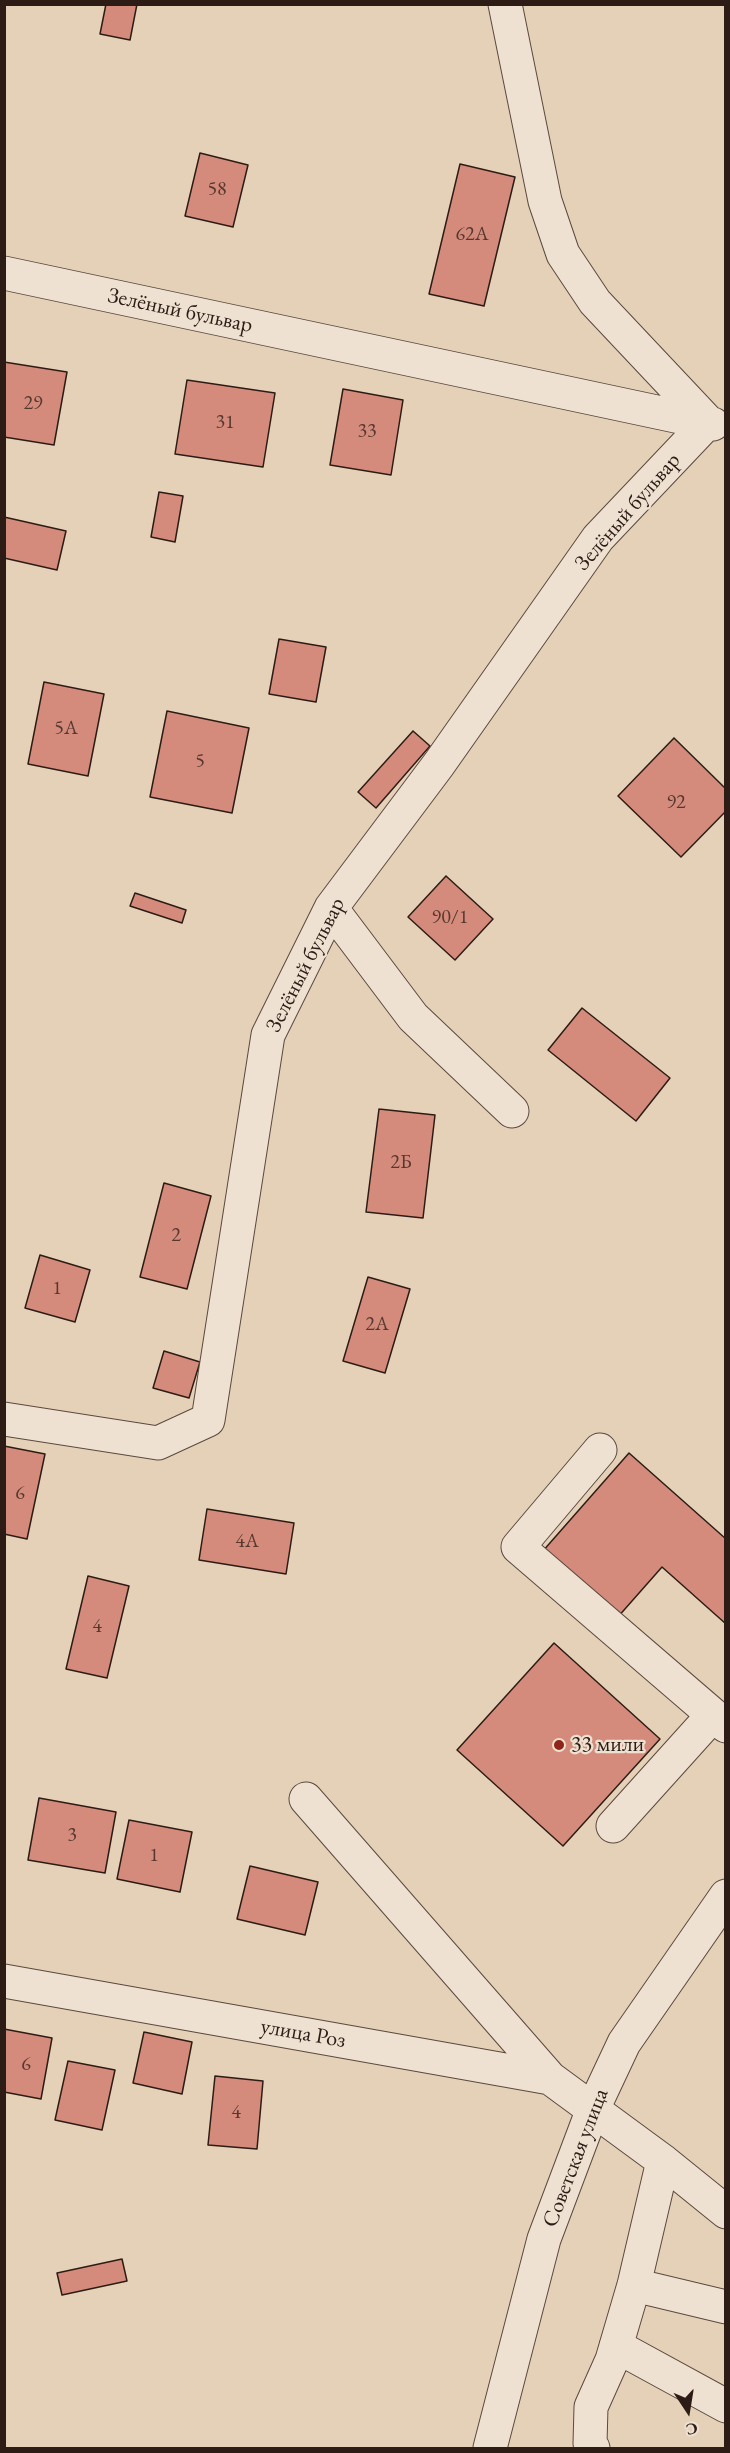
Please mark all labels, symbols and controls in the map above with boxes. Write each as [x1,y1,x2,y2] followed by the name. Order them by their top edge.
[207,178,227,202] house number: 58
[455,223,489,247] house number: 62А
[105,283,255,339] street label: Зелёный бульвар
[23,392,43,416] house number: 29
[215,411,235,435] house number: 31
[357,420,377,444] house number: 33
[570,448,686,576] street label: Зелёный бульвар
[54,717,78,741] house number: 5А
[195,750,205,774] house number: 5
[666,791,686,815] house number: 92
[261,893,351,1037] street label: Зелёный бульвар
[432,906,468,930] house number: 90/1
[390,1151,412,1175] house number: 2Б
[171,1224,181,1248] house number: 2
[52,1277,62,1301] house number: 1
[365,1313,389,1337] house number: 2А
[15,1482,25,1506] house number: 6
[235,1530,259,1554] house number: 4А
[92,1615,102,1639] house number: 4
[571,1732,644,1758] place label: 33 мили
[552,1738,566,1752] marker: 33 мили
[67,1824,77,1848] house number: 3
[149,1844,159,1868] house number: 1
[258,2014,348,2054] street label: улица Роз
[21,2053,31,2077] house number: 6
[537,2085,615,2231] street label: Советская улица
[231,2101,241,2125] house number: 4
[658,2381,718,2441] north arrow
[684,2418,700,2441] text: С

